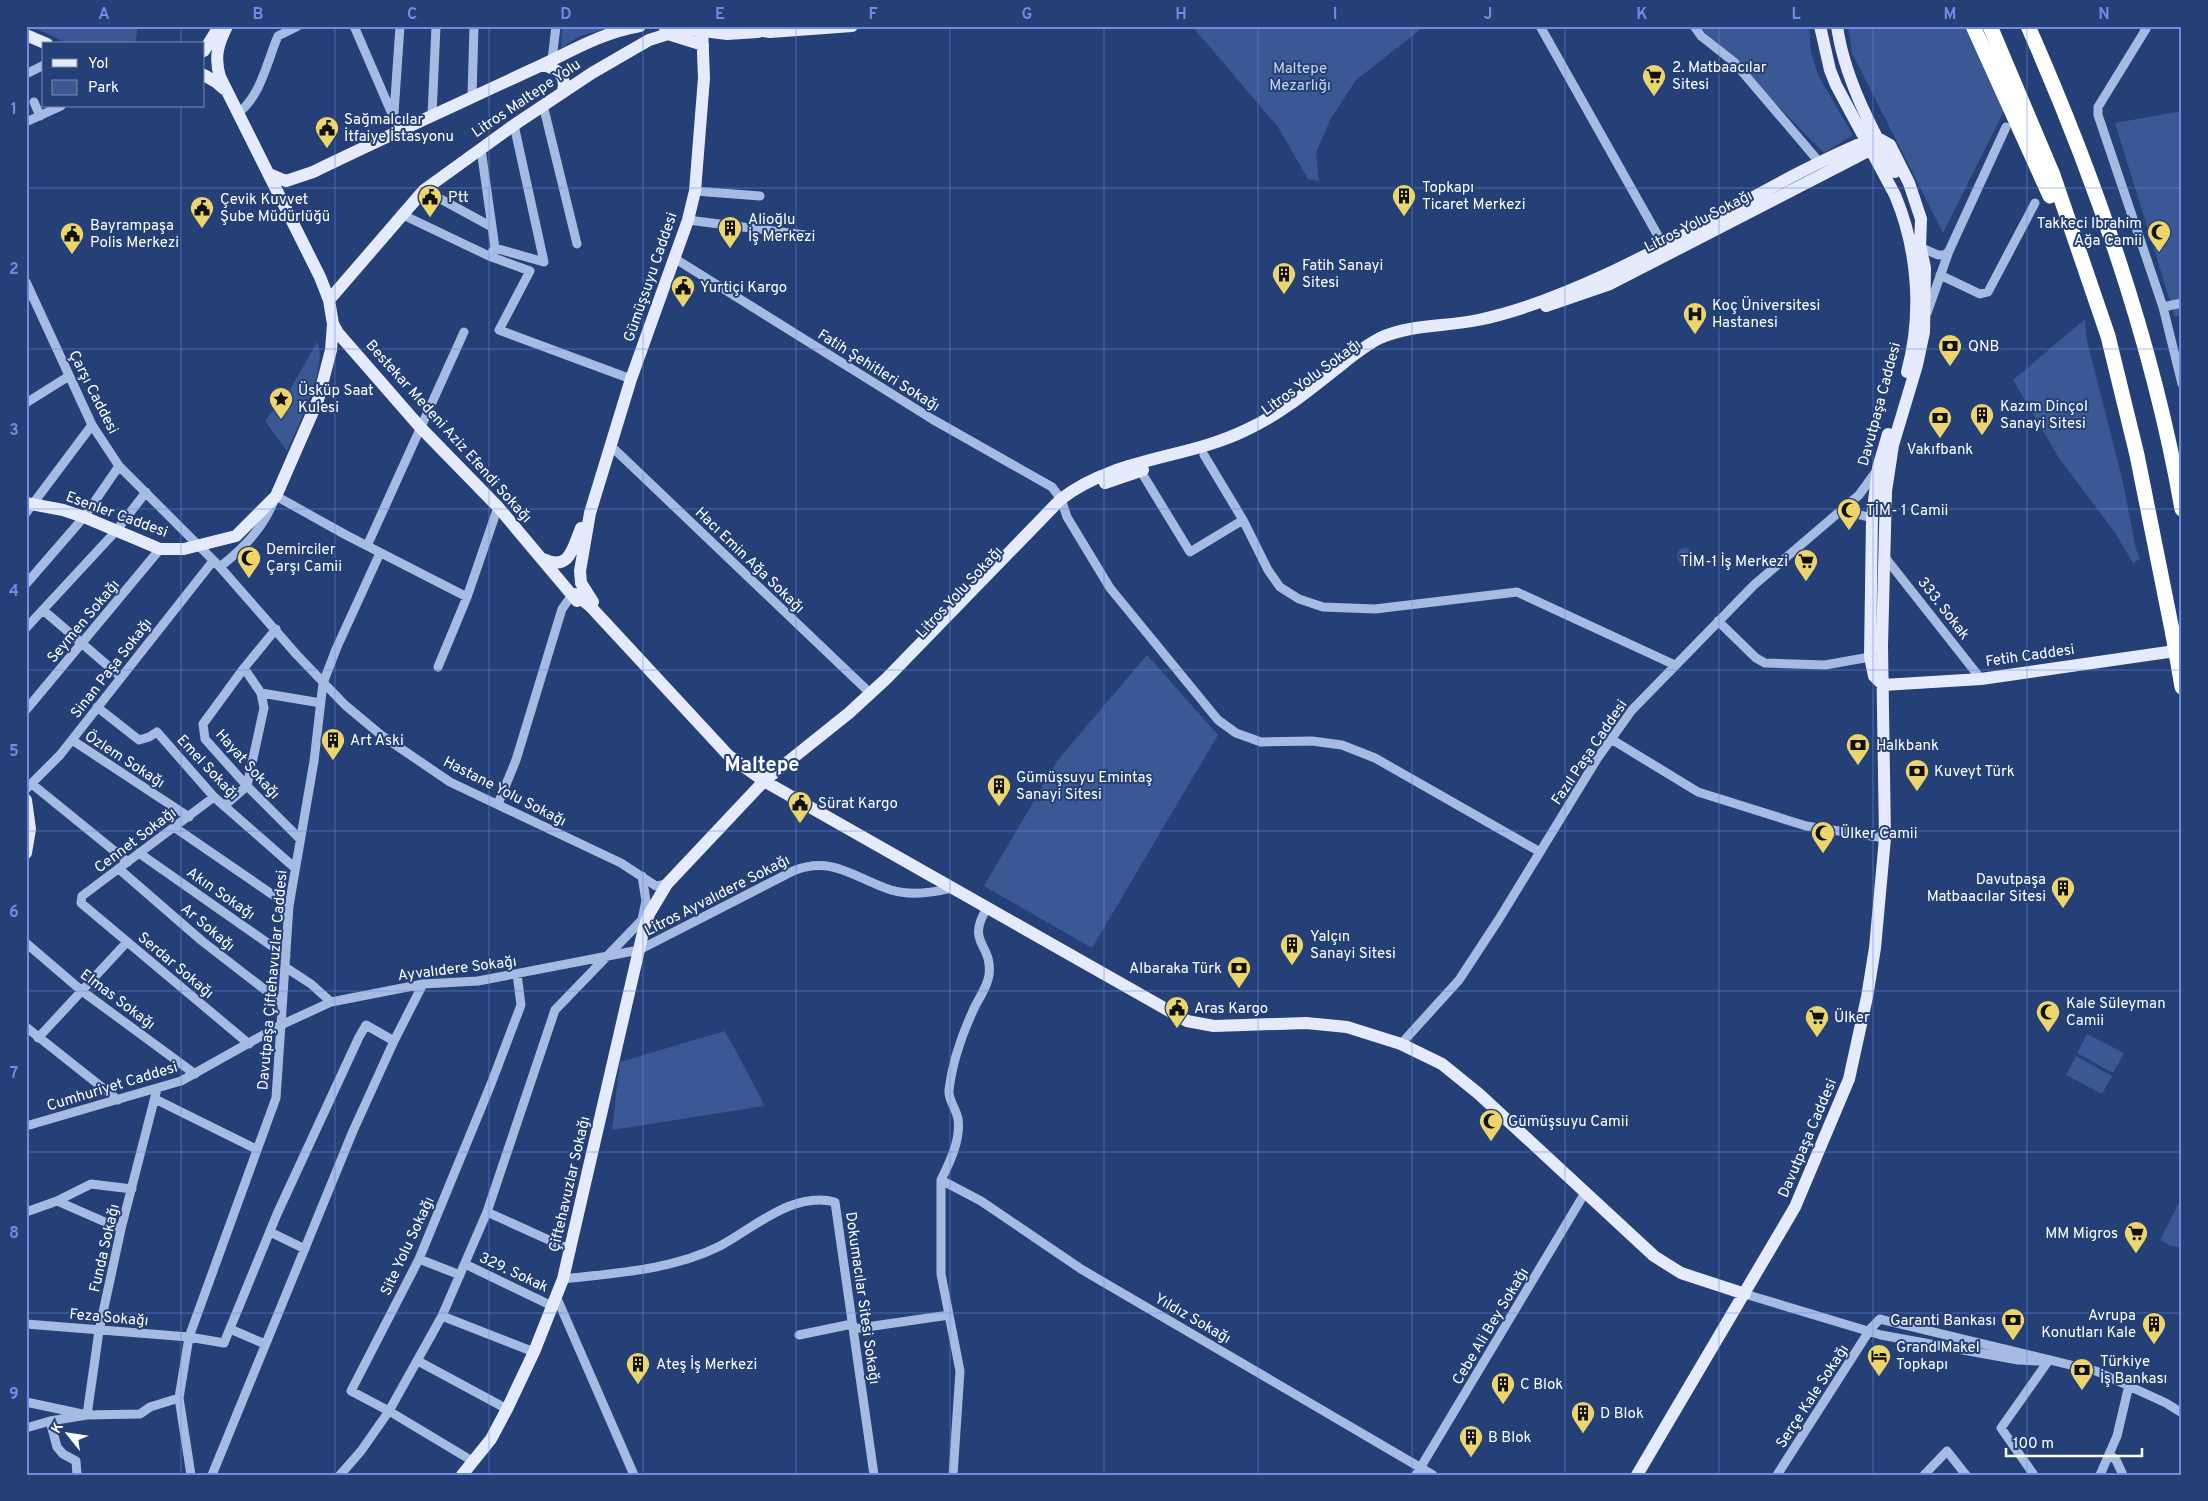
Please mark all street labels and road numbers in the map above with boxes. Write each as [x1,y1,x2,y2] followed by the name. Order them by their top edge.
[469,56,585,143] street label: Litros Maltepe Yolu
[1642,187,1756,258] street label: Litros Yolu Sokağı
[620,210,683,345] street label: Gümüşsuyu Caddesi
[813,326,943,417] street label: Fatih Şehitleri Sokağı
[1258,336,1365,421] street label: Litros Yolu Sokağı
[361,337,535,527] street label: Bestekar Medeni Aziz Efendi Sokağı
[1855,340,1906,468] street label: Davutpaşa Caddesi
[63,348,122,438] street label: Çarşı Caddesi
[63,488,170,543] street label: Esenler Caddesi
[690,504,808,618] street label: Hacı Emin Ağa Sokağı
[913,543,1007,643] street label: Litros Yolu Sokağı
[1912,574,1973,644] street label: 333. Sokak
[44,576,124,667] street label: Seymen Sokağı
[67,615,157,723] street label: Sinan Paşa Sokağı
[1984,641,2076,672] street label: Fetih Caddesi
[1548,697,1632,809] street label: Fazıl Paşa Caddesi
[81,726,168,793] street label: Özlem Sokağı
[211,726,283,804] street label: Hayat Sokağı
[172,731,242,805] street label: Emel Sokağı
[440,753,569,832] street label: Hastane Yolu Sokağı
[91,804,181,878] street label: Cennet Sokağı
[642,851,793,941] street label: Litros Ayvalıdere Sokağı
[182,864,258,925] street label: Akın Sokağı
[254,869,293,1091] street label: Davutpaşa Çiftehavuzlar Caddesi
[176,900,238,956] street label: Ar Sokağı
[133,929,217,1003] street label: Serdar Sokağı
[397,953,518,986] street label: Ayvalıdere Sokağı
[76,966,158,1035] street label: Elmas Sokağı
[45,1058,180,1116] street label: Cumhuriyet Caddesi
[1775,1076,1842,1201] street label: Davutpaşa Caddesi
[546,1115,595,1254] street label: Çiftehavuzlar Sokağı
[377,1194,440,1299] street label: Site Yolu Sokağı
[86,1202,125,1294] street label: Funda Sokağı
[840,1211,883,1386] street label: Dokumacılar Sitesi Sokağı
[476,1249,551,1298] street label: 329. Sokak
[1449,1265,1534,1389] street label: Cebe Ali Bey Sokağı
[1151,1290,1234,1349] street label: Yıldız Sokağı
[69,1306,149,1331] street label: Feza Sokağı
[1773,1341,1854,1452] street label: Serçe Kale Sokağı

